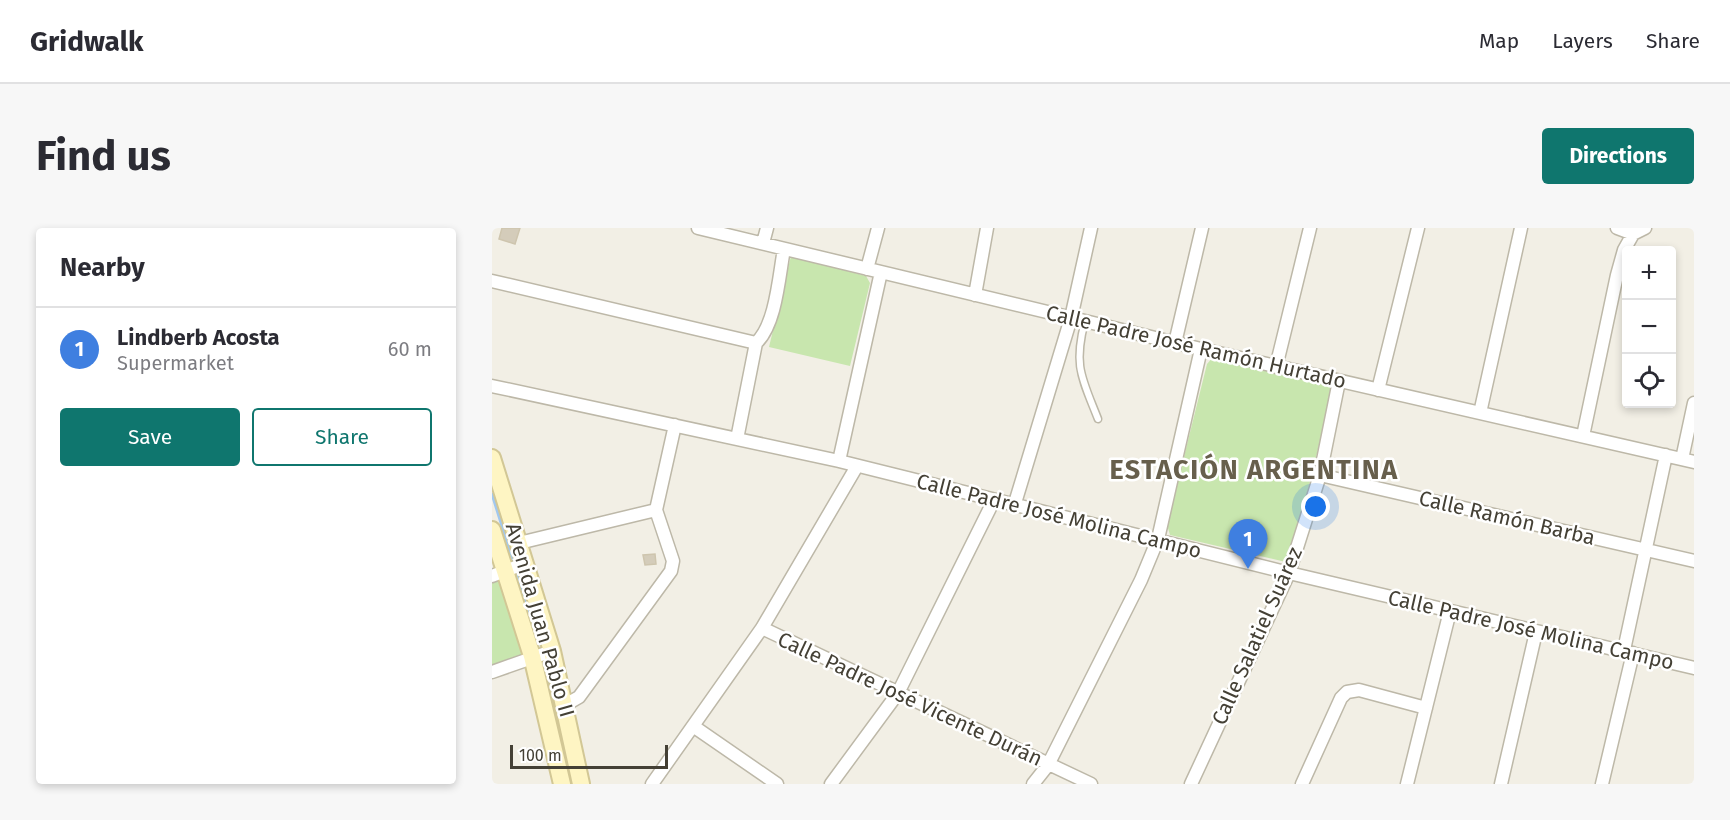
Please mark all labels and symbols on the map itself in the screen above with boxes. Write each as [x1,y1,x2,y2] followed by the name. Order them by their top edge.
[1043,300,1349,394] street label: Calle Padre José Ramón Hurtado
[1109,453,1399,486] district label: ESTACIÓN ARGENTINA
[914,468,1204,564] street label: Calle Padre José Molina Campo
[1416,485,1598,551] street label: Calle Ramón Barba
[1301,492,1330,521] your location
[500,520,580,720] street label: Avenida Juan Pablo II
[1228,520,1268,569] pin: 1
[1206,543,1308,729] street label: Calle Salatiel Suárez
[1385,584,1677,676] street label: Calle Padre José Molina Campo
[774,626,1046,772] street label: Calle Padre José Vicente Durán
[510,742,668,770] scale bar

